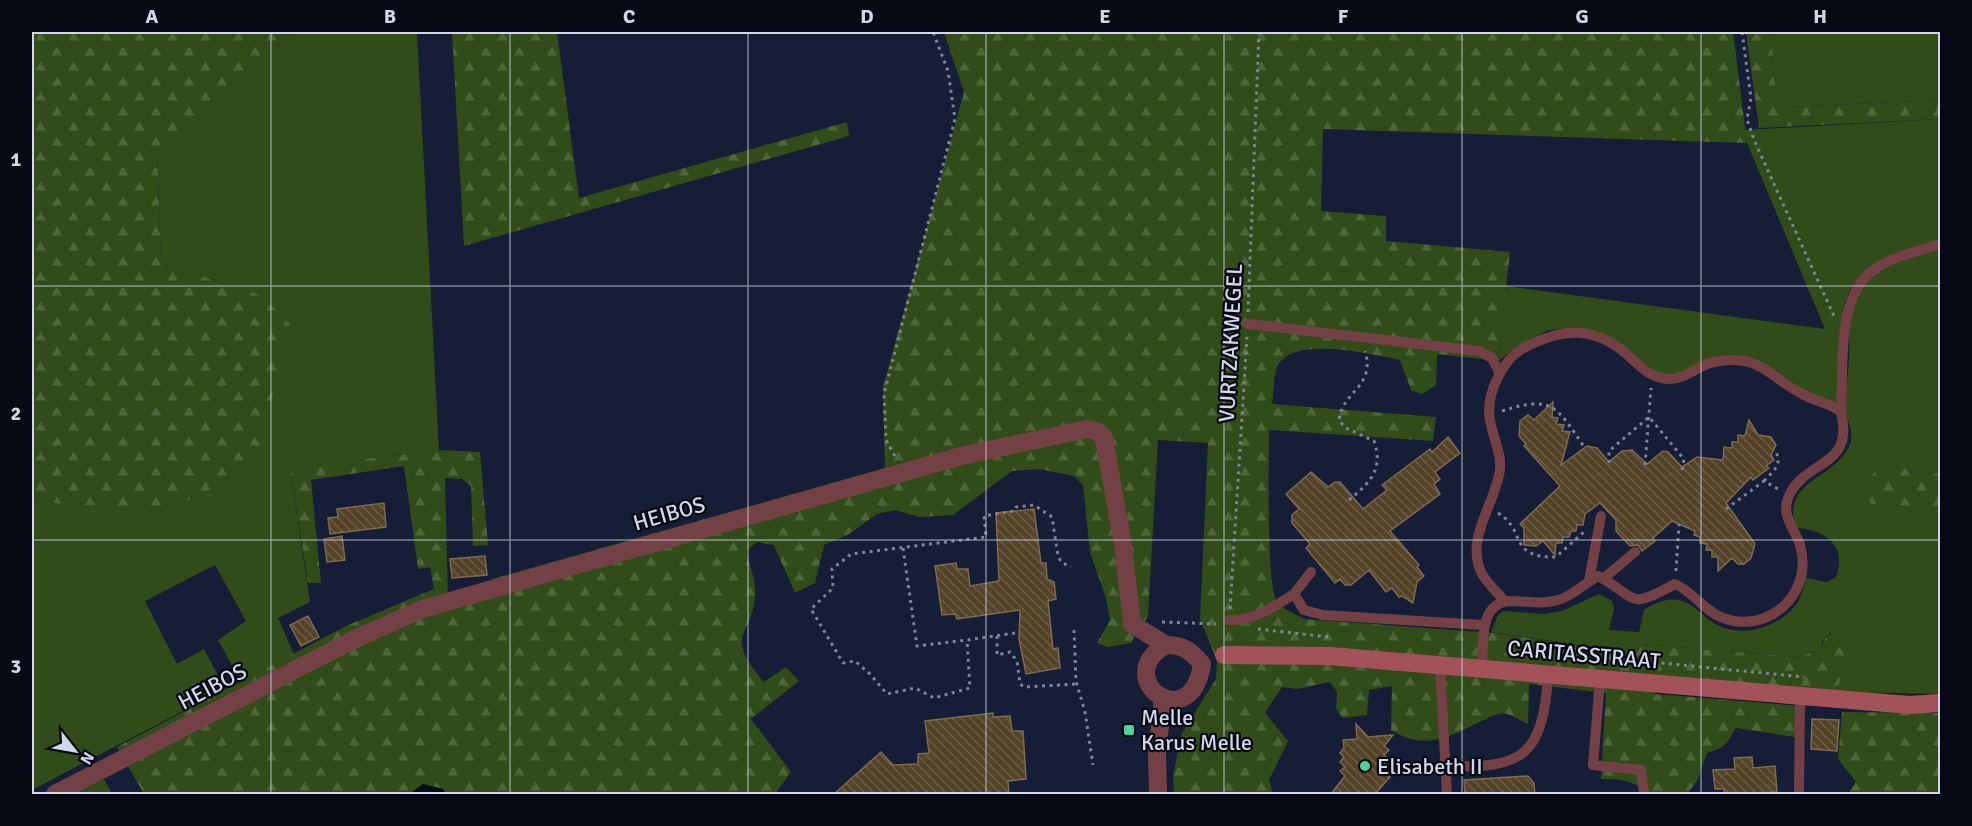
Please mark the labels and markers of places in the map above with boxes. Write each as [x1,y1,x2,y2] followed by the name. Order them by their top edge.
[1141,704,1252,756] place label: Melle Karus Melle
[1122,723,1136,737] marker: Melle Karus Melle
[1377,753,1483,780] place label: Elisabeth II
[1358,759,1372,773] marker: Elisabeth II

